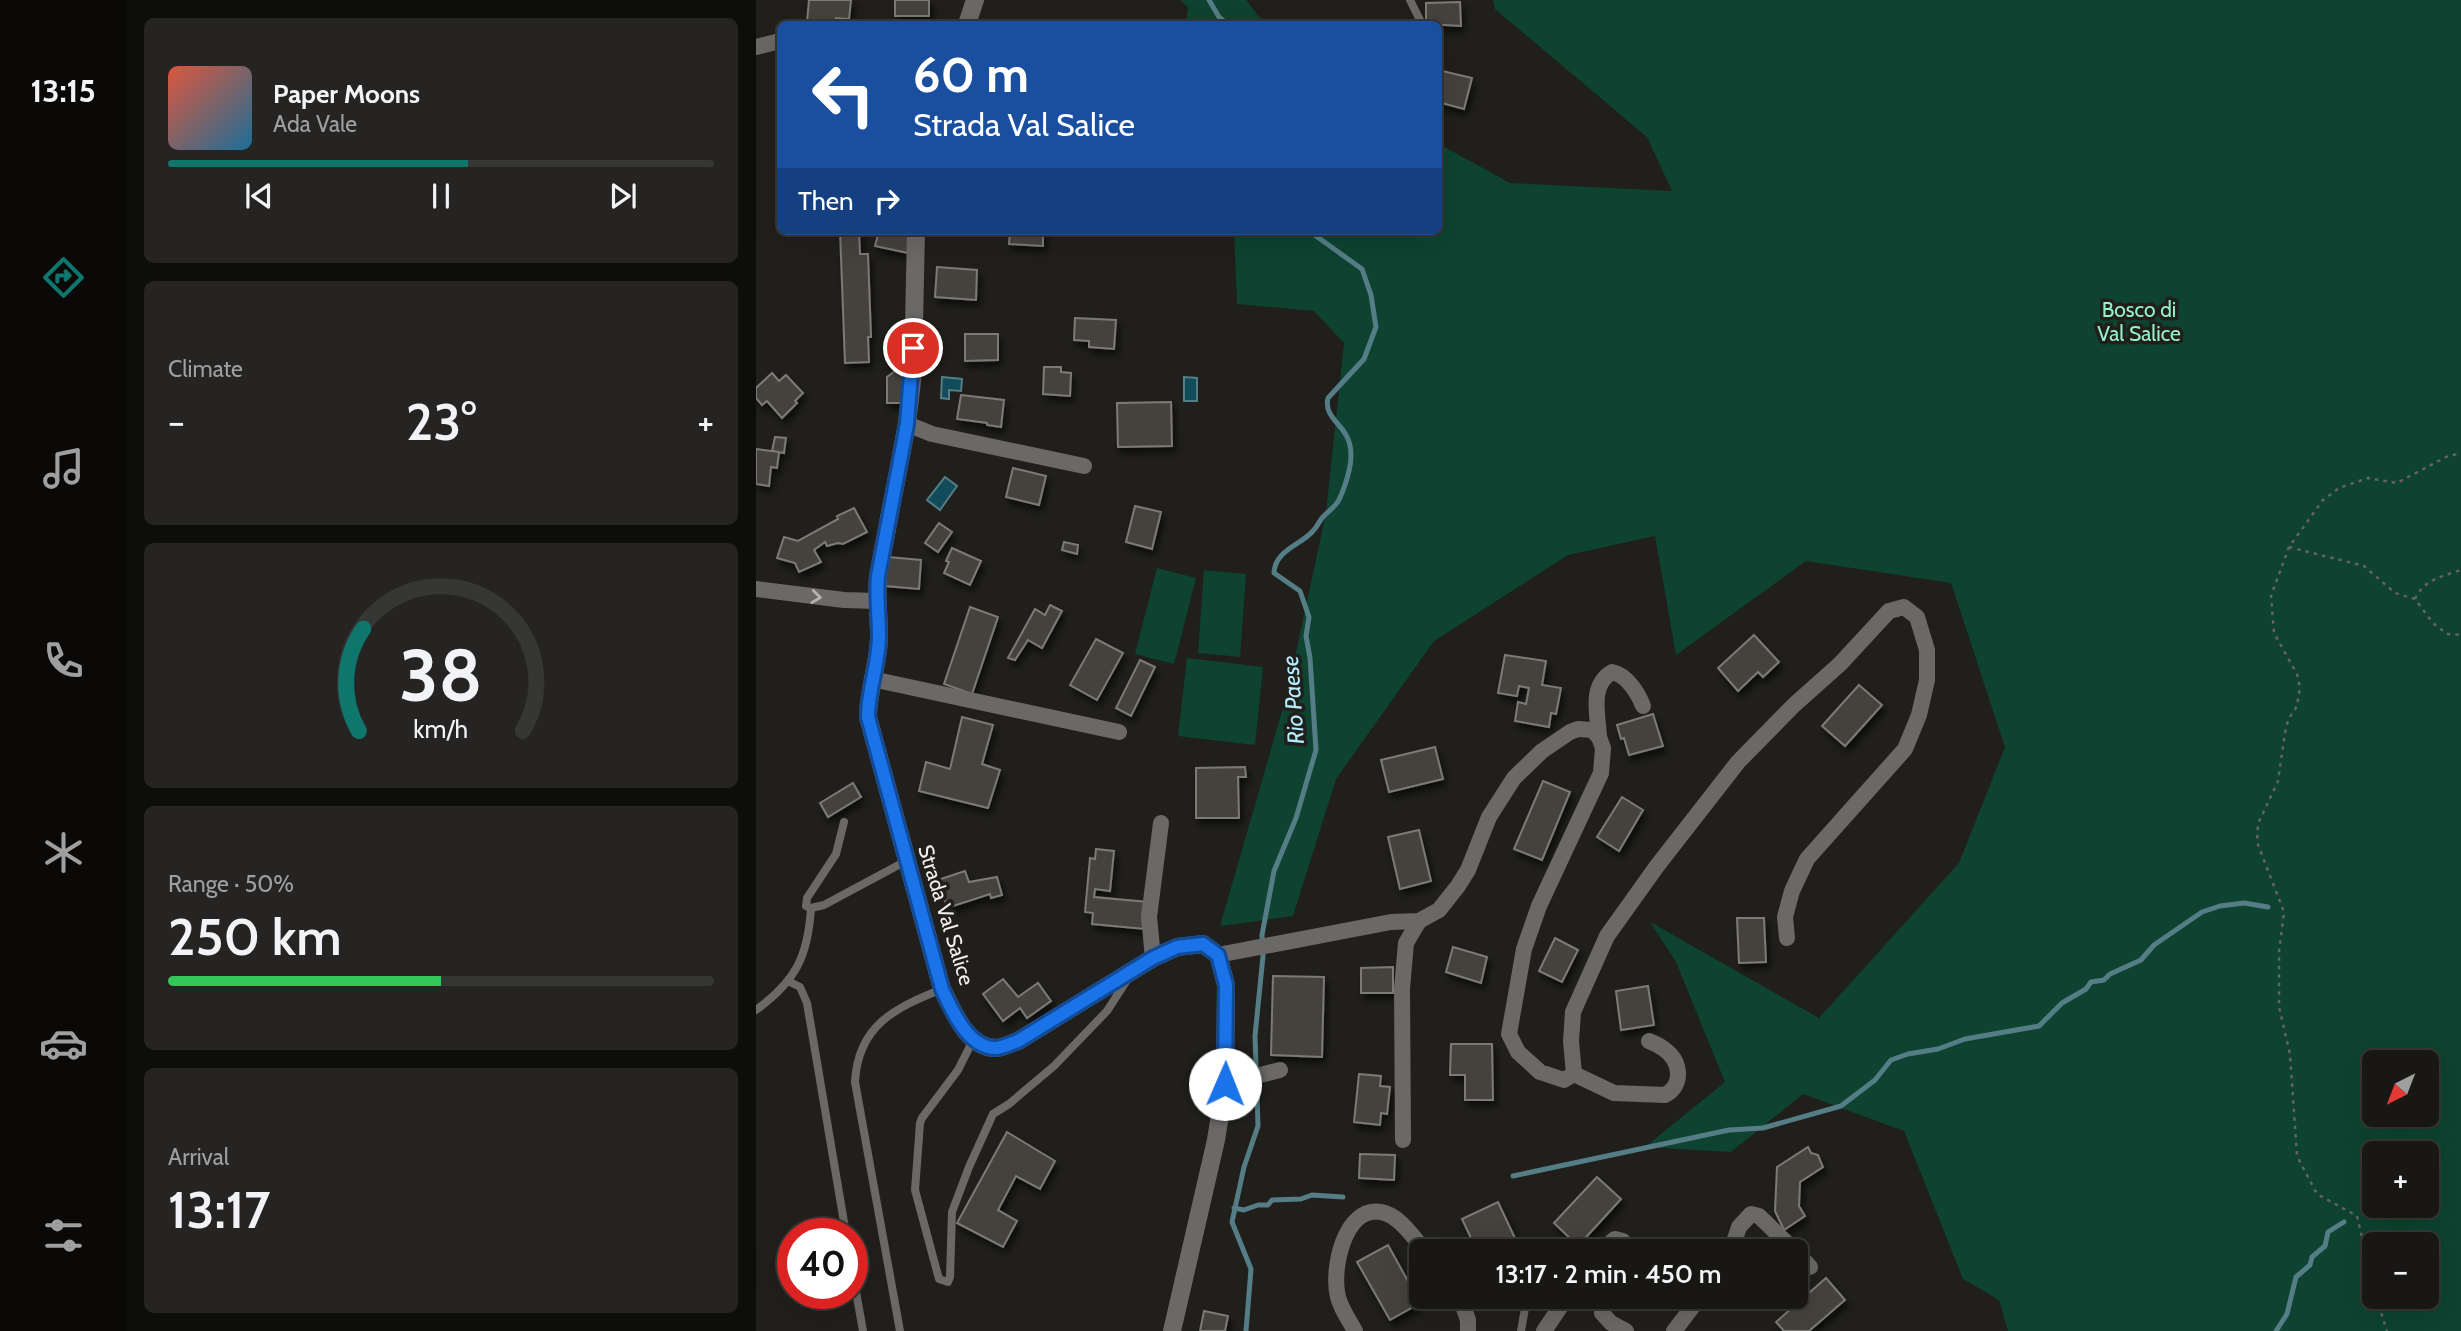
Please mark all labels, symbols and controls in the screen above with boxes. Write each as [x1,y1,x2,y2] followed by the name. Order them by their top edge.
[913,45,1029,104] text: 60 m
[798,49,889,140] icon: left
[30,71,96,110] text: 13:15
[273,78,420,110] text: Paper Moons
[913,105,1135,144] text: Strada Val Salice
[273,110,357,138] text: Ada Vale
[240,177,278,215] icon: previous
[422,177,460,215] icon: pause
[604,177,642,215] icon: next
[868,182,906,220] icon: right
[798,185,854,217] text: Then
[39,253,88,302] icon: directions
[2097,297,2181,346] park label: Bosco di Val Salice
[883,318,943,378] pin
[894,329,932,367] icon: arrive
[168,355,243,383] text: Climate
[406,390,476,453] text: 23°
[168,398,185,445] text: −
[697,398,714,445] text: +
[39,444,88,493] icon: music
[810,589,822,604] one-way arrow
[399,632,483,720] text: 38
[39,636,88,685] icon: phone
[1276,655,1310,745] water label: Rio Paese
[414,714,468,744] text: km/h
[39,828,88,877] icon: climate
[913,842,980,988] street label: Strada Val Salice
[168,870,294,898] text: Range · 50%
[168,905,342,968] text: 250 km
[39,1019,88,1068] icon: car
[1188,1047,1262,1121] position arrow
[2362,1050,2440,1127] north arrow
[2362,1050,2439,1309] map controls
[2362,1141,2439,1218] button: +
[168,1143,229,1171] text: Arrival
[168,1178,271,1241] text: 13:17
[39,1211,88,1260] icon: filters
[777,1218,868,1309] speed limit sign: 40
[2362,1232,2439,1309] button: −
[1496,1258,1721,1290] text: 13:17 · 2 min · 450 m

